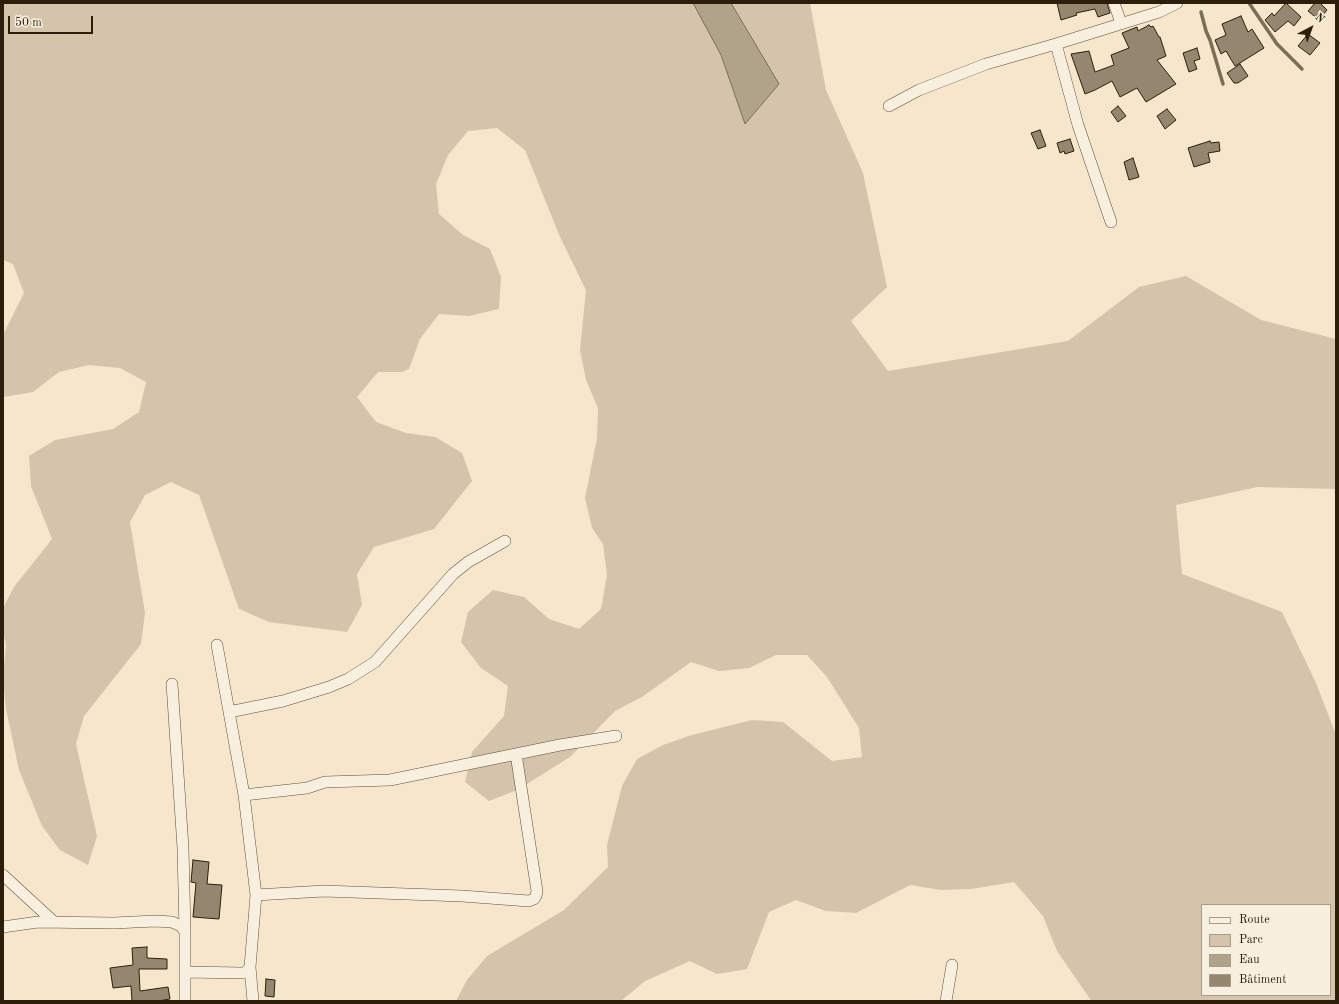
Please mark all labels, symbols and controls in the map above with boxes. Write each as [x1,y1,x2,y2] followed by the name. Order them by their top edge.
[10,8,95,34] scale bar
[1291,8,1331,48] north arrow
[1312,12,1326,25] text: N
[15,17,42,29] text: 50 m
[1201,904,1331,996] legend
[1239,914,1270,926] text: Route
[1239,934,1263,946] text: Parc
[1239,954,1260,966] text: Eau
[1239,974,1286,986] text: Bâtiment

